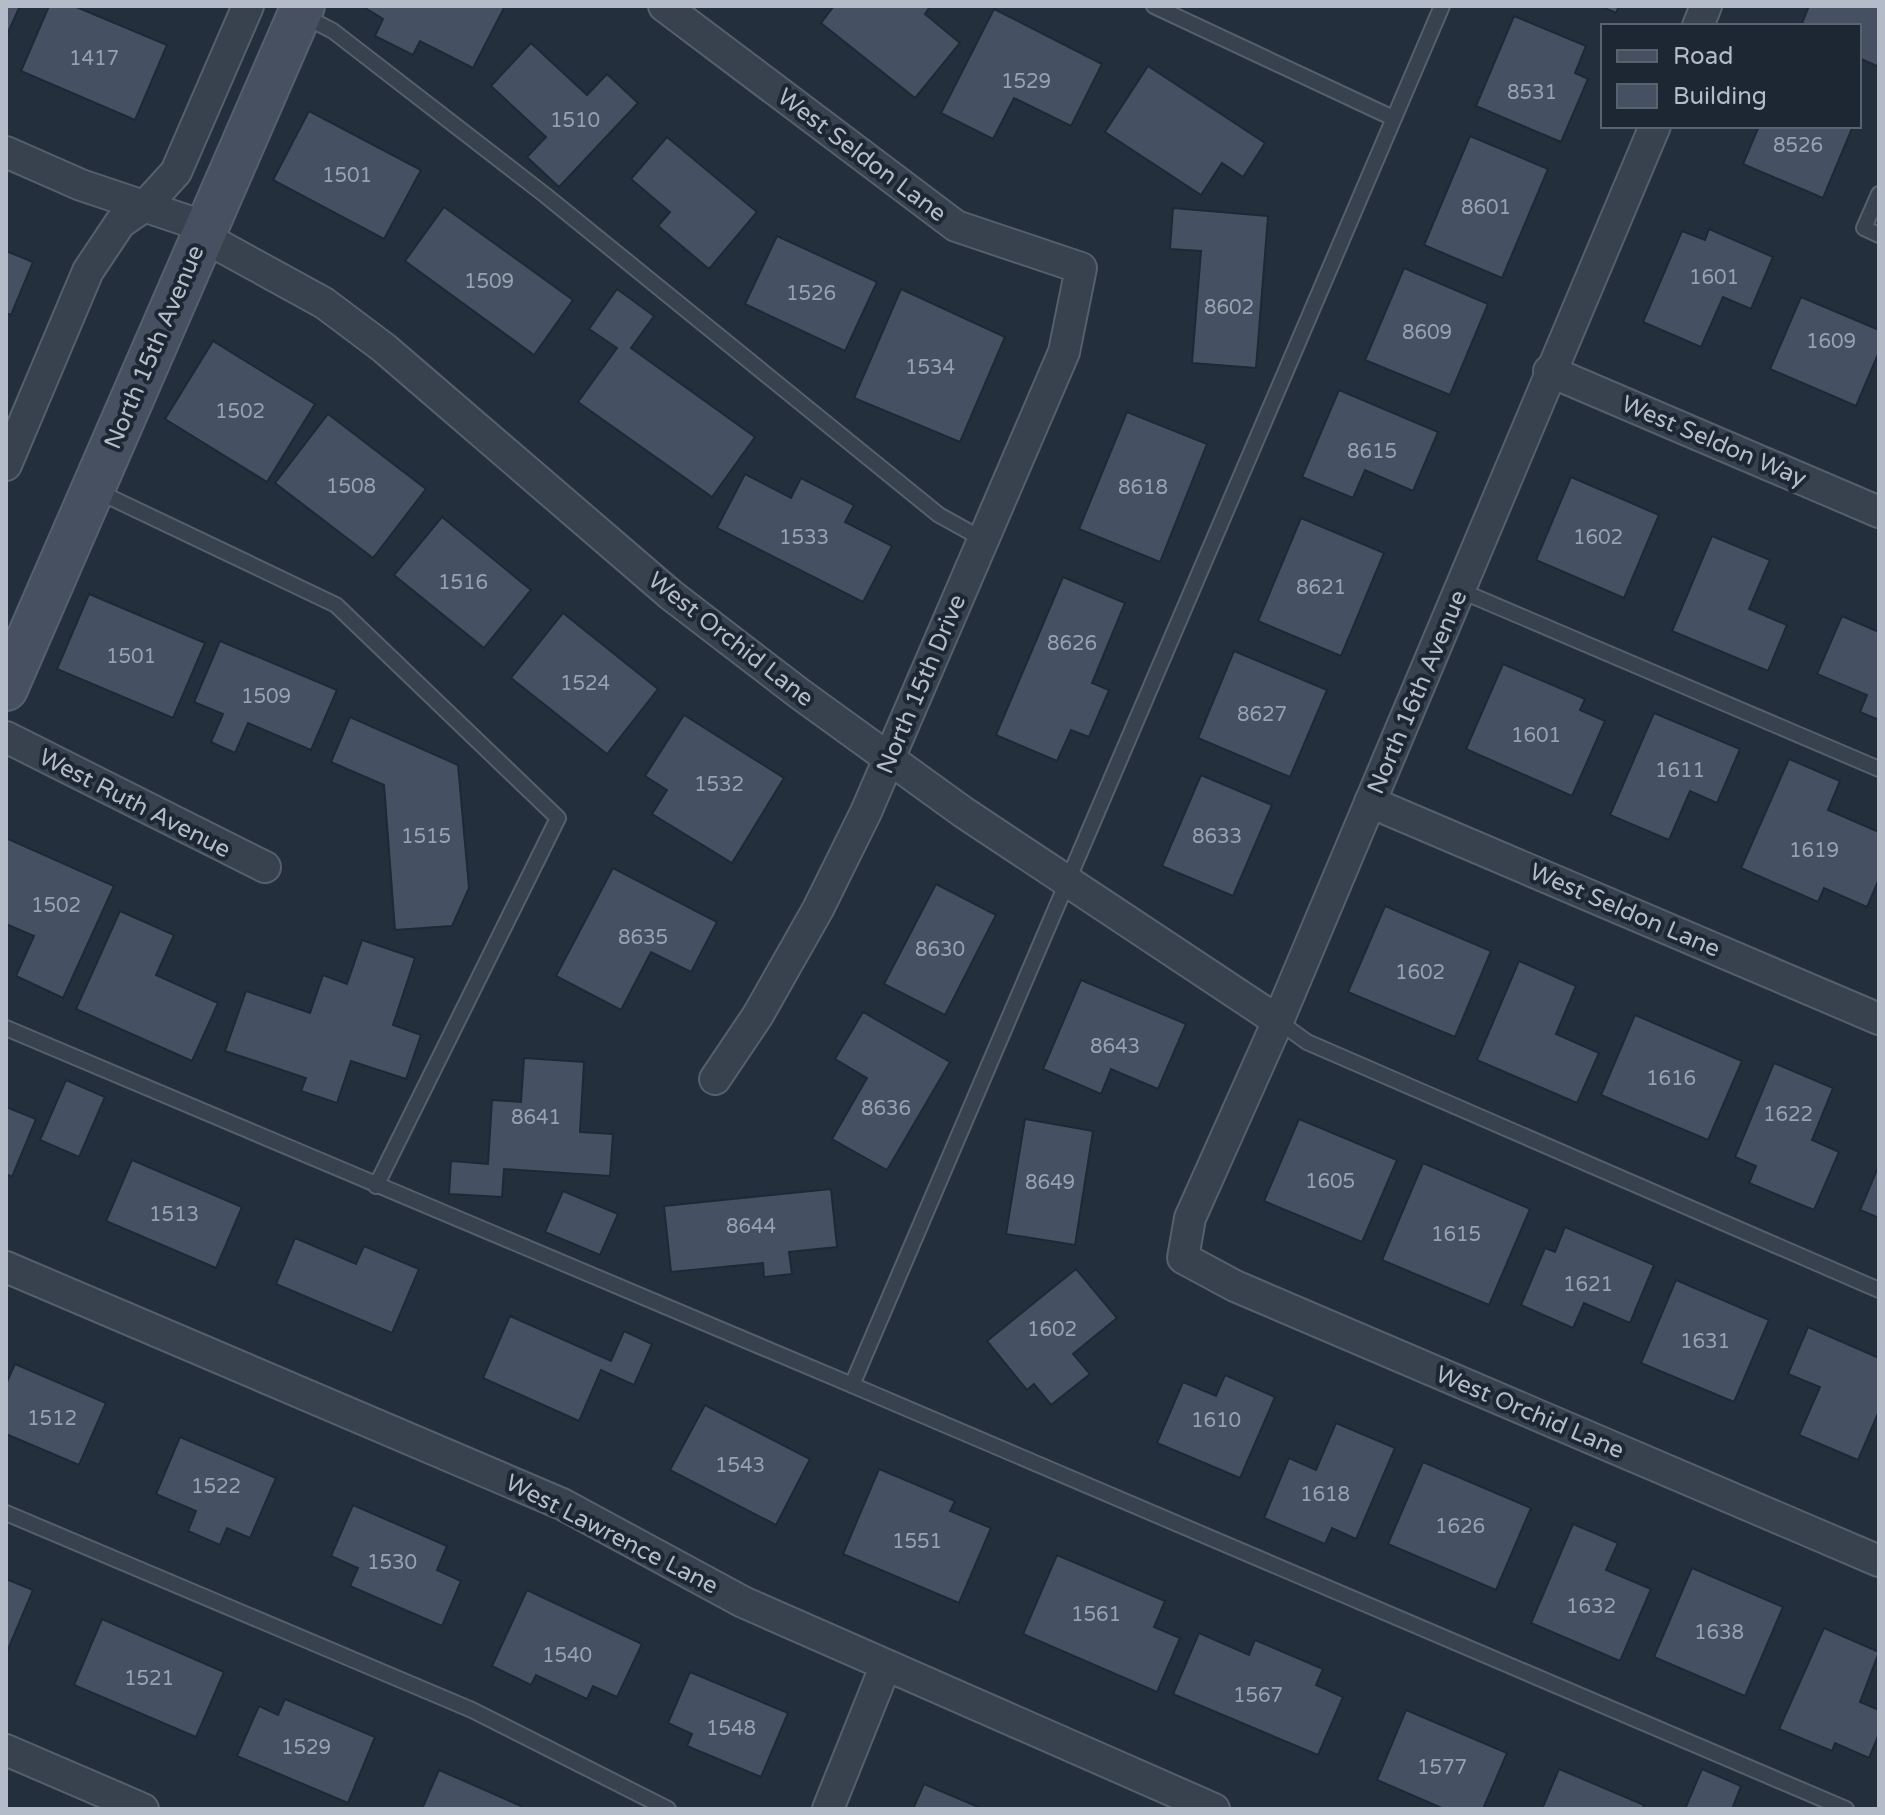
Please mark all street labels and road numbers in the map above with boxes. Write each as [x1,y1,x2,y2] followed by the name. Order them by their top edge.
[771,82,952,228] street label: West Seldon Lane
[98,241,211,454] street label: North 15th Avenue
[1617,389,1811,494] street label: West Seldon Way
[642,566,819,713] street label: West Orchid Lane
[1361,586,1474,799] street label: North 16th Avenue
[871,590,972,778] street label: North 15th Drive
[34,743,235,864] street label: West Ruth Avenue
[1525,857,1724,964] street label: West Seldon Lane
[1431,1360,1628,1465] street label: West Orchid Lane
[501,1468,723,1601] street label: West Lawrence Lane

